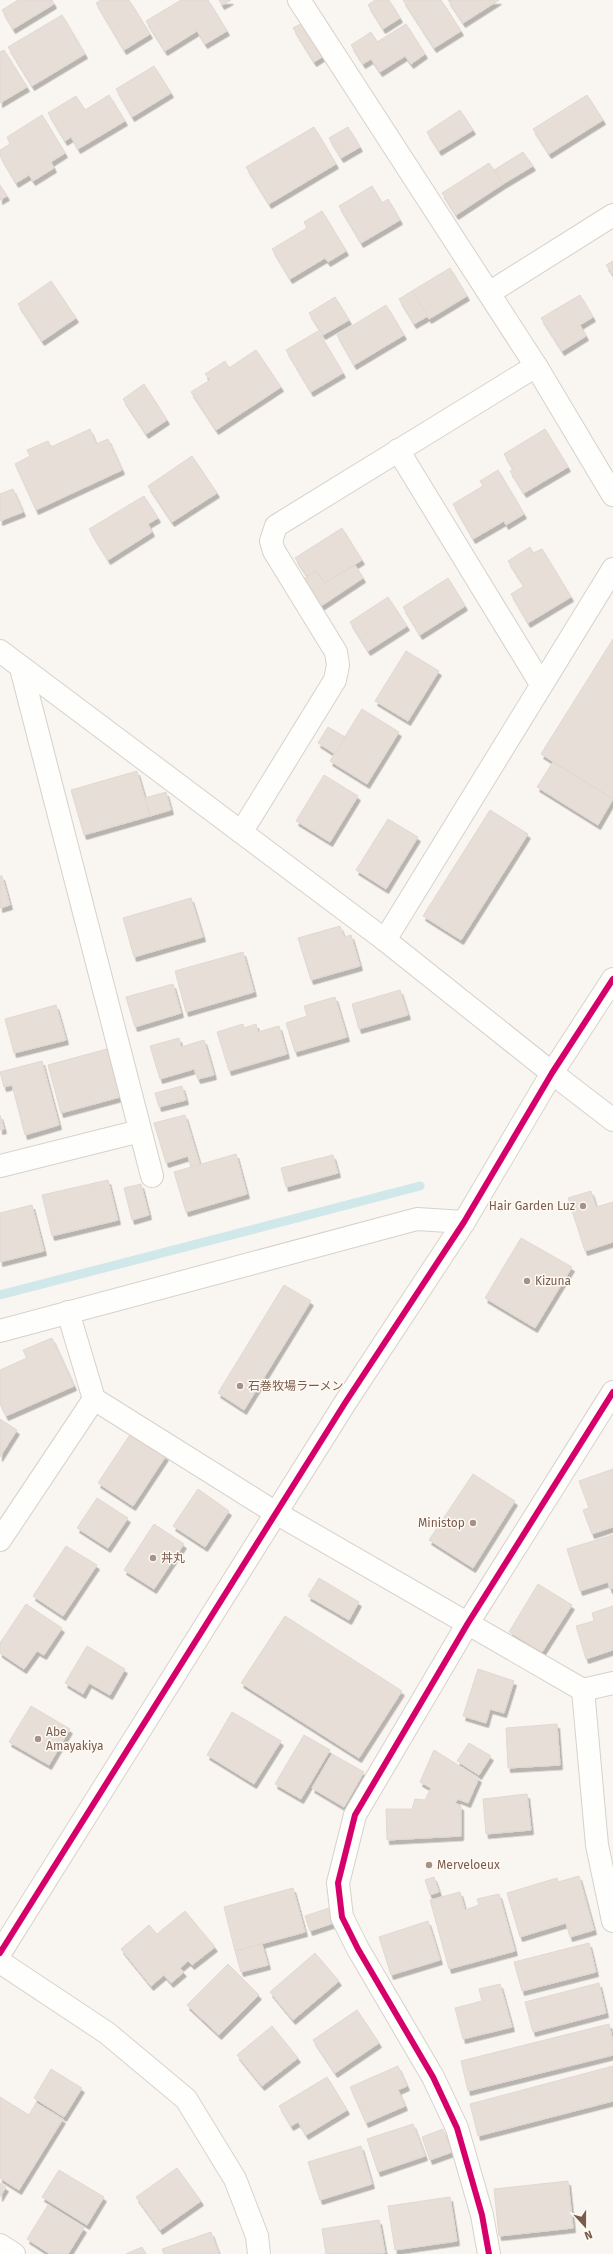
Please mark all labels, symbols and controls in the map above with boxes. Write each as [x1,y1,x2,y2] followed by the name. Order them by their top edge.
[489,1199,575,1213] place label: Hair Garden Luz
[578,1201,588,1211] marker: Hair Garden Luz
[535,1274,571,1288] place label: Kizuna
[522,1276,532,1286] marker: Kizuna
[248,1379,344,1393] place label: 石巻牧場ラーメン
[235,1381,245,1391] marker: 石巻牧場ラーメン
[418,1516,465,1530] place label: Ministop
[468,1518,478,1528] marker: Ministop
[161,1551,185,1565] place label: 丼丸
[148,1553,158,1563] marker: 丼丸
[46,1725,104,1753] place label: Abe Amayakiya
[33,1734,43,1744] marker: Abe Amayakiya
[437,1858,500,1872] place label: Merveloeux
[424,1860,434,1870] marker: Merveloeux
[565,2206,605,2246] north arrow
[583,2227,594,2242] text: N

